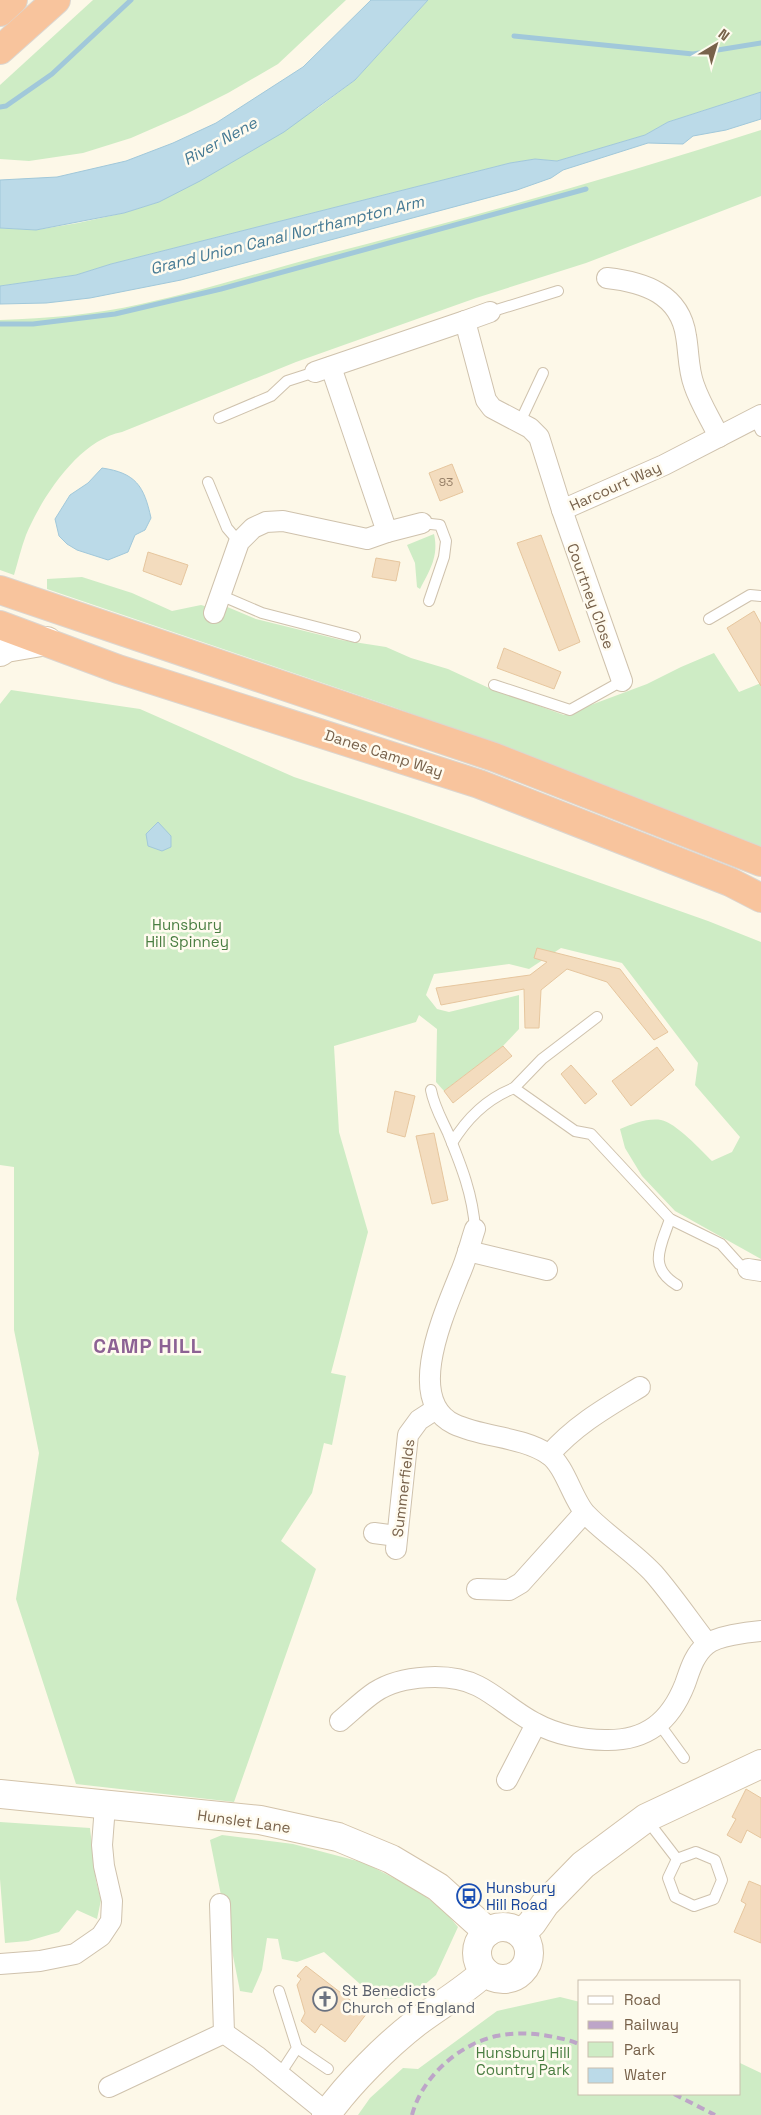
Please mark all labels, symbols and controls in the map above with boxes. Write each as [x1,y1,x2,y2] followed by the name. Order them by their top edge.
[691,20,741,70] north arrow
[715,25,733,45] text: N
[179,112,261,170] water label: River Nene
[148,190,427,279] water label: Grand Union Canal Northampton Arm
[566,457,664,515] street label: Harcourt Way
[439,474,453,490] house number: 93
[563,541,619,652] street label: Courtney Close
[322,725,446,781] street label: Danes Camp Way
[145,915,229,951] park label: Hunsbury Hill Spinney
[93,1333,203,1359] district label: CAMP HILL
[388,1438,418,1538] street label: Summerfields
[196,1805,292,1837] street label: Hunslet Lane
[486,1878,556,1914] place label: Hunsbury Hill Road
[456,1883,482,1909] bus stop icon: Hunsbury Hill Road
[578,1980,741,2095] legend
[342,1981,475,2017] place label: St Benedicts Church of England
[312,1986,338,2012] church icon: St Benedicts Church of England
[624,1990,661,2009] text: Road
[624,2015,679,2034] text: Railway
[624,2040,655,2059] text: Park
[476,2043,570,2079] park label: Hunsbury Hill Country Park
[624,2065,667,2084] text: Water

